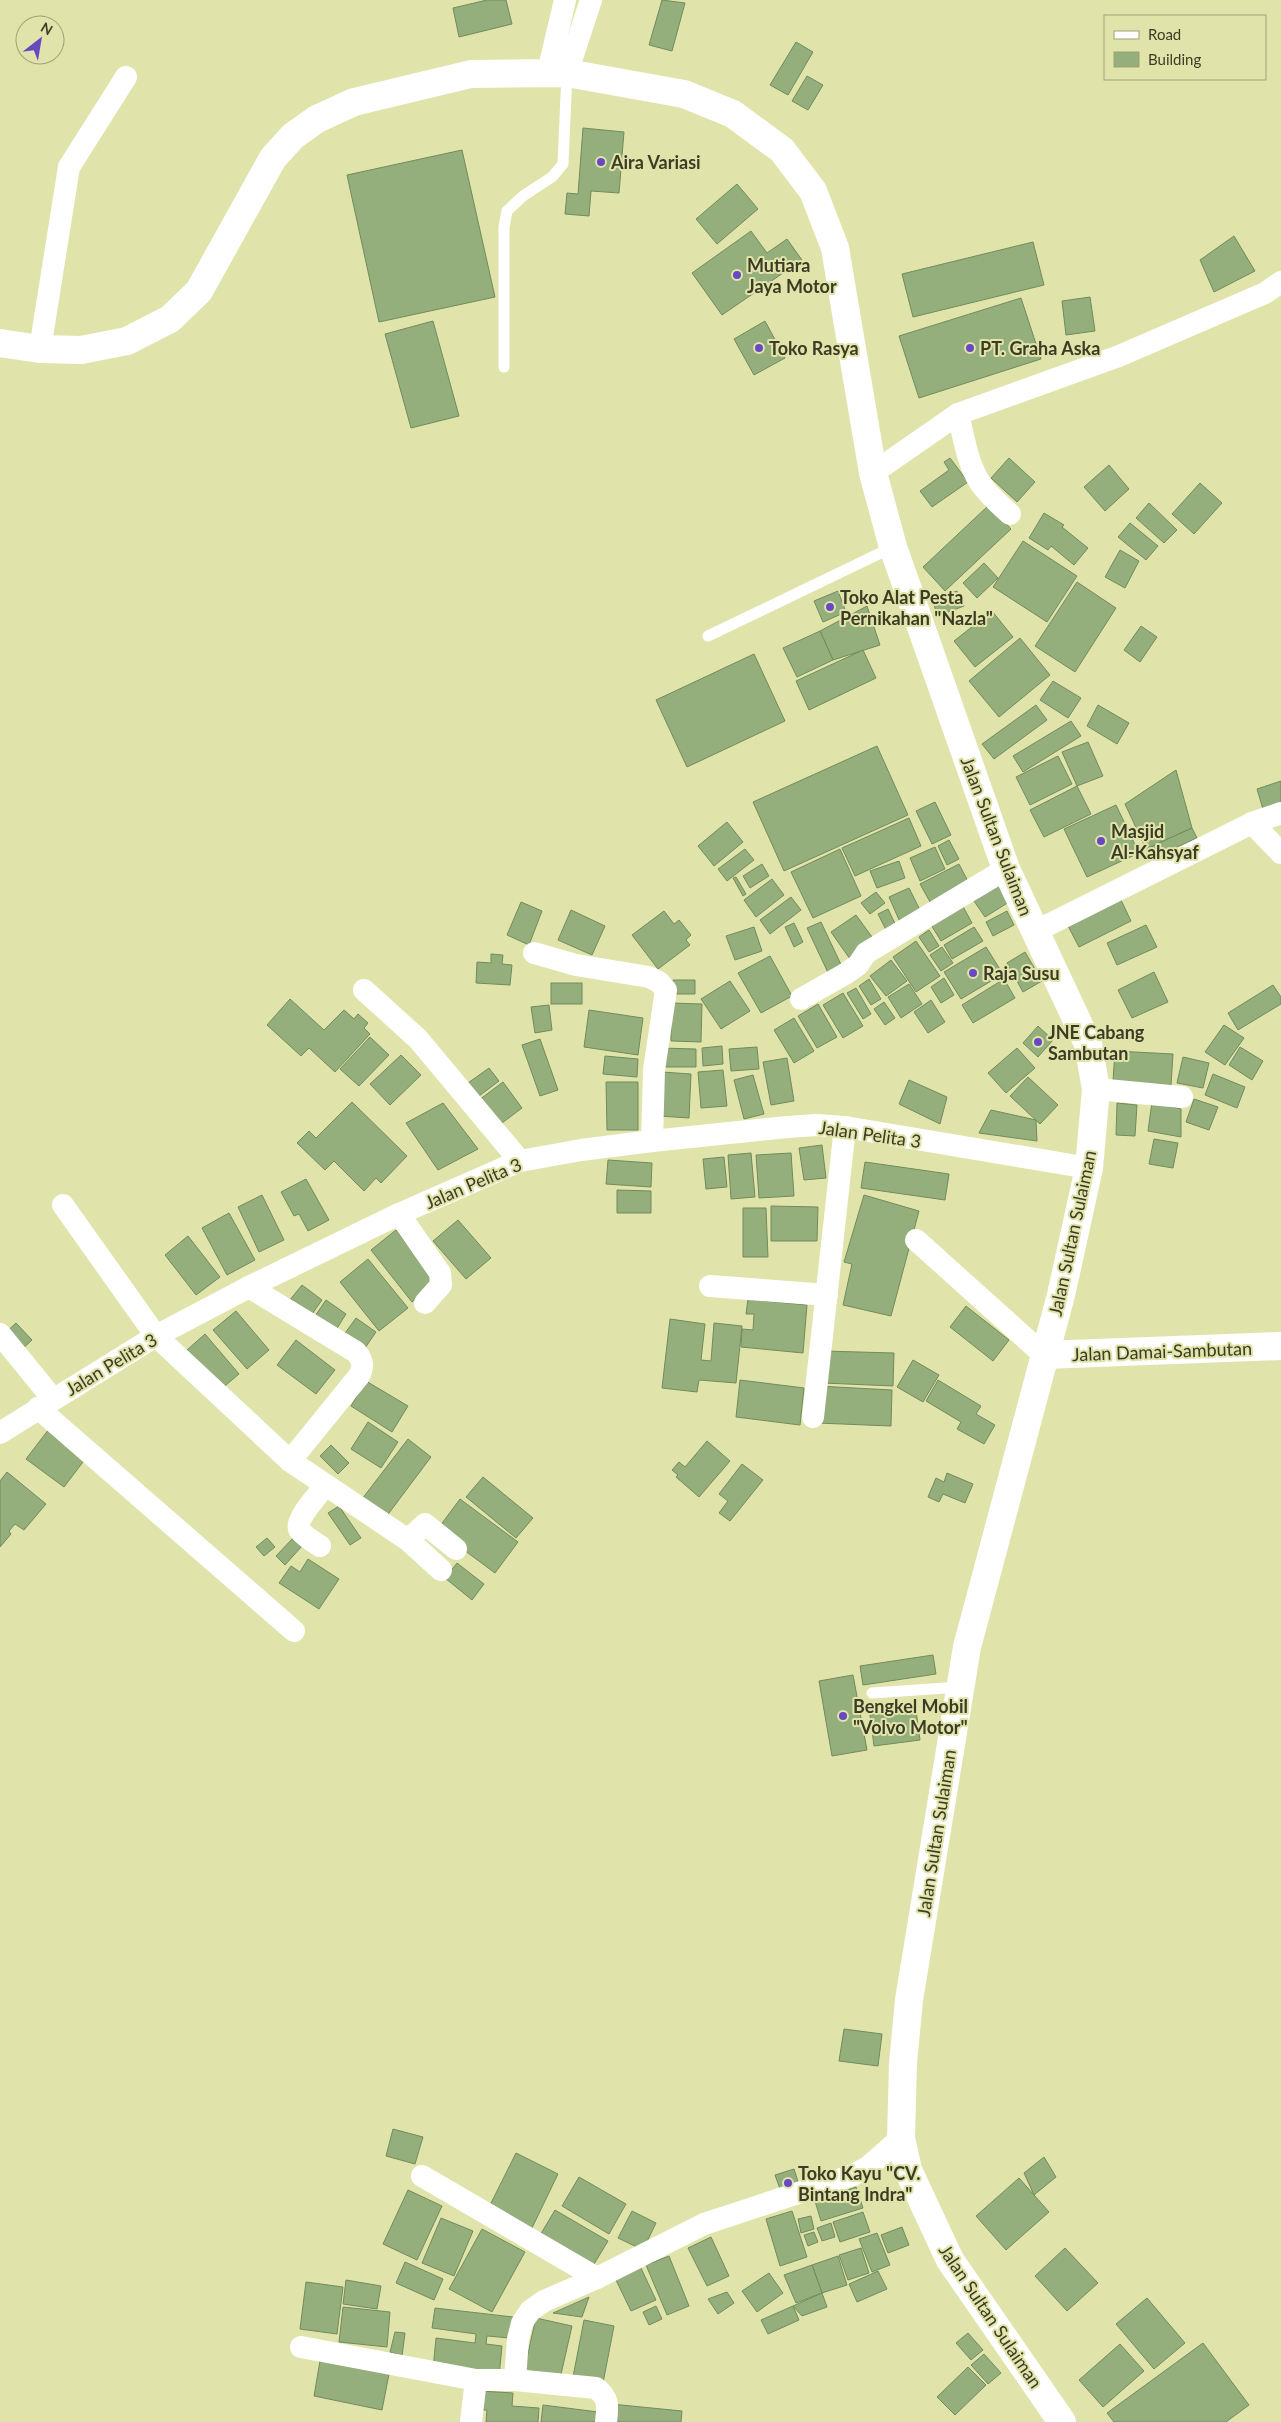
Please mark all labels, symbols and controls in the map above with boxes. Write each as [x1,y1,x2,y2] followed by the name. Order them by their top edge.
[15,15,65,65] north arrow
[1104,15,1266,80] legend
[38,18,56,38] text: N
[1148,25,1181,43] text: Road
[1148,50,1201,68] text: Building
[610,151,701,173] place label: Aira Variasi
[595,156,607,168] marker: Aira Variasi
[747,254,837,297] place label: Mutiara Jaya Motor
[731,269,743,281] marker: Mutiara Jaya Motor
[769,337,859,359] place label: Toko Rasya
[980,337,1100,359] place label: PT. Graha Aska
[753,342,765,354] marker: Toko Rasya
[964,342,976,354] marker: PT. Graha Aska
[840,586,993,629] place label: Toko Alat Pesta Pernikahan "Nazla"
[824,601,836,613] marker: Toko Alat Pesta Pernikahan "Nazla"
[956,753,1038,919] street label: Jalan Sultan Sulaiman
[1110,820,1199,863] place label: Masjid Al-Kahsyaf
[1095,835,1107,847] marker: Masjid Al-Kahsyaf
[983,962,1060,984] place label: Raja Susu
[967,967,979,979] marker: Raja Susu
[1048,1021,1145,1064] place label: JNE Cabang Sambutan
[1032,1036,1044,1048] marker: JNE Cabang Sambutan
[818,1116,922,1152] street label: Jalan Pelita 3
[1044,1148,1100,1318] street label: Jalan Sultan Sulaiman
[421,1153,525,1213] street label: Jalan Pelita 3
[61,1328,161,1400] street label: Jalan Pelita 3
[1072,1337,1252,1365] street label: Jalan Damai-Sambutan
[853,1695,968,1738] place label: Bengkel Mobil "Volvo Motor"
[837,1710,849,1722] marker: Bengkel Mobil "Volvo Motor"
[912,1748,960,1918] street label: Jalan Sultan Sulaiman
[798,2162,921,2205] place label: Toko Kayu "CV. Bintang Indra"
[782,2177,794,2189] marker: Toko Kayu "CV. Bintang Indra"
[935,2240,1047,2392] street label: Jalan Sultan Sulaiman

